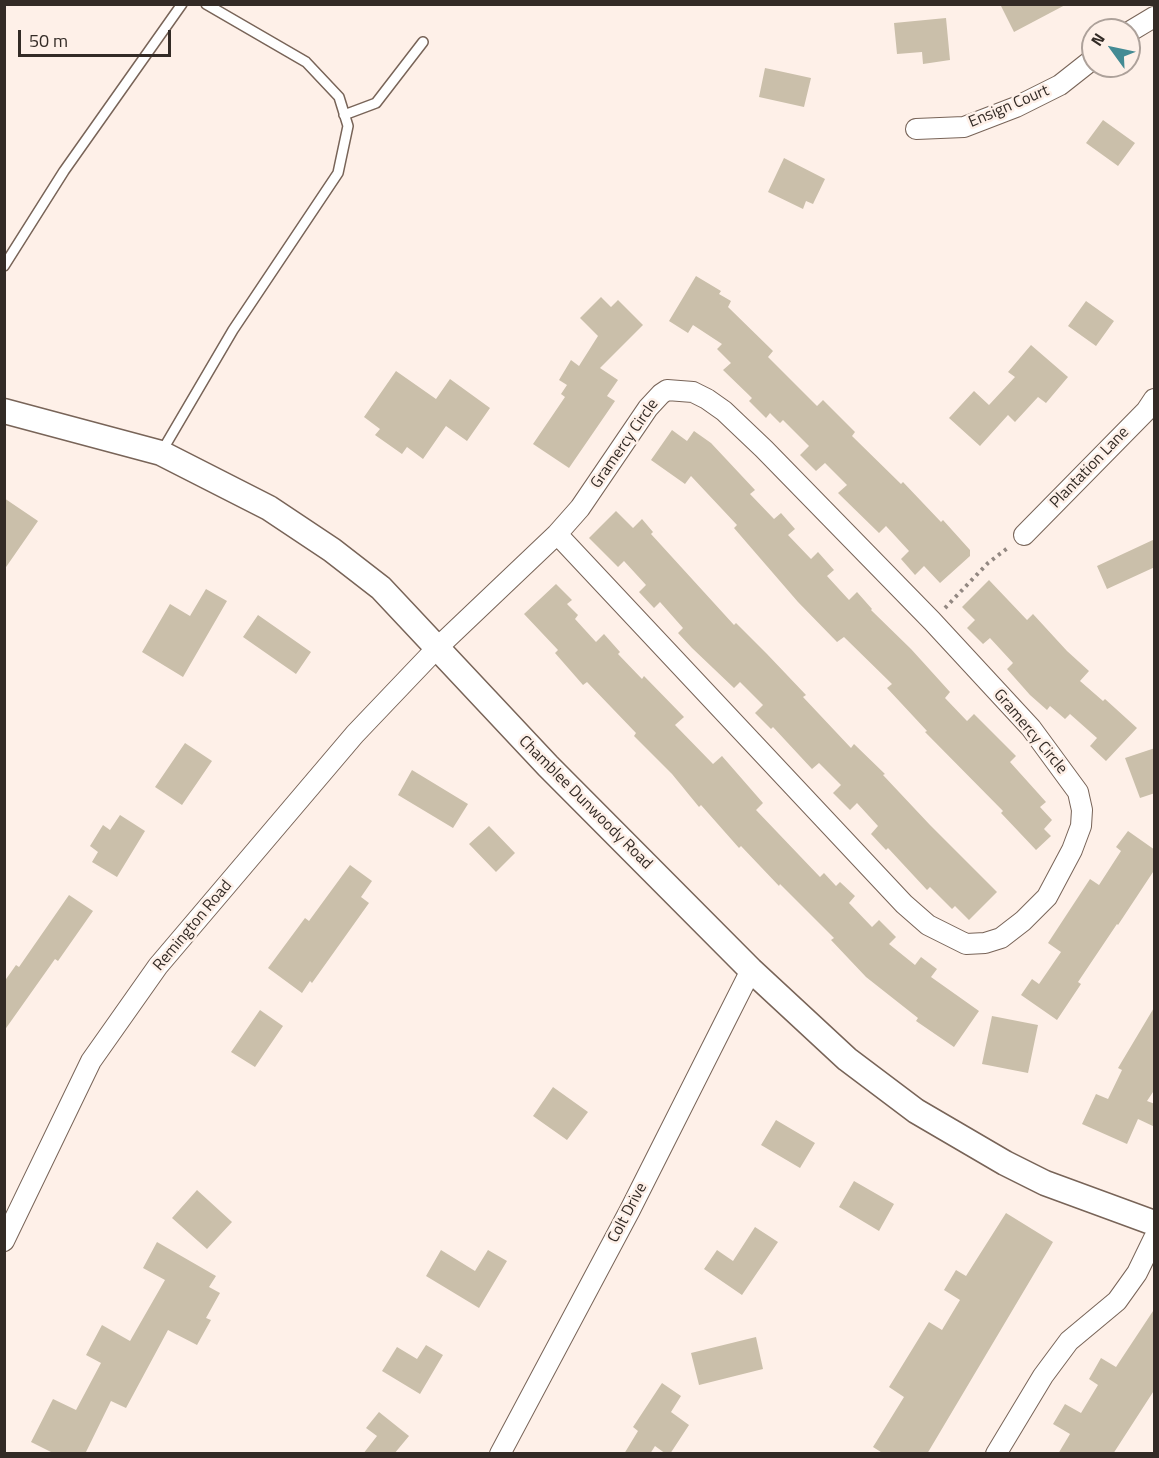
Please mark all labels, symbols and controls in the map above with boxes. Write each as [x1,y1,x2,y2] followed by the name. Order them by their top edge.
[21,18,174,56] scale bar
[1081,18,1141,78] north arrow
[29,27,68,54] text: 50 m
[1084,28,1111,50] text: N
[966,81,1052,133] street label: Ensign Court
[587,396,663,492] street label: Gramercy Circle
[1046,423,1134,513] street label: Plantation Lane
[989,686,1071,778] street label: Gramercy Circle
[514,732,656,874] street label: Chamblee Dunwoody Road
[150,877,236,975] street label: Remington Road
[604,1180,652,1246] street label: Colt Drive

